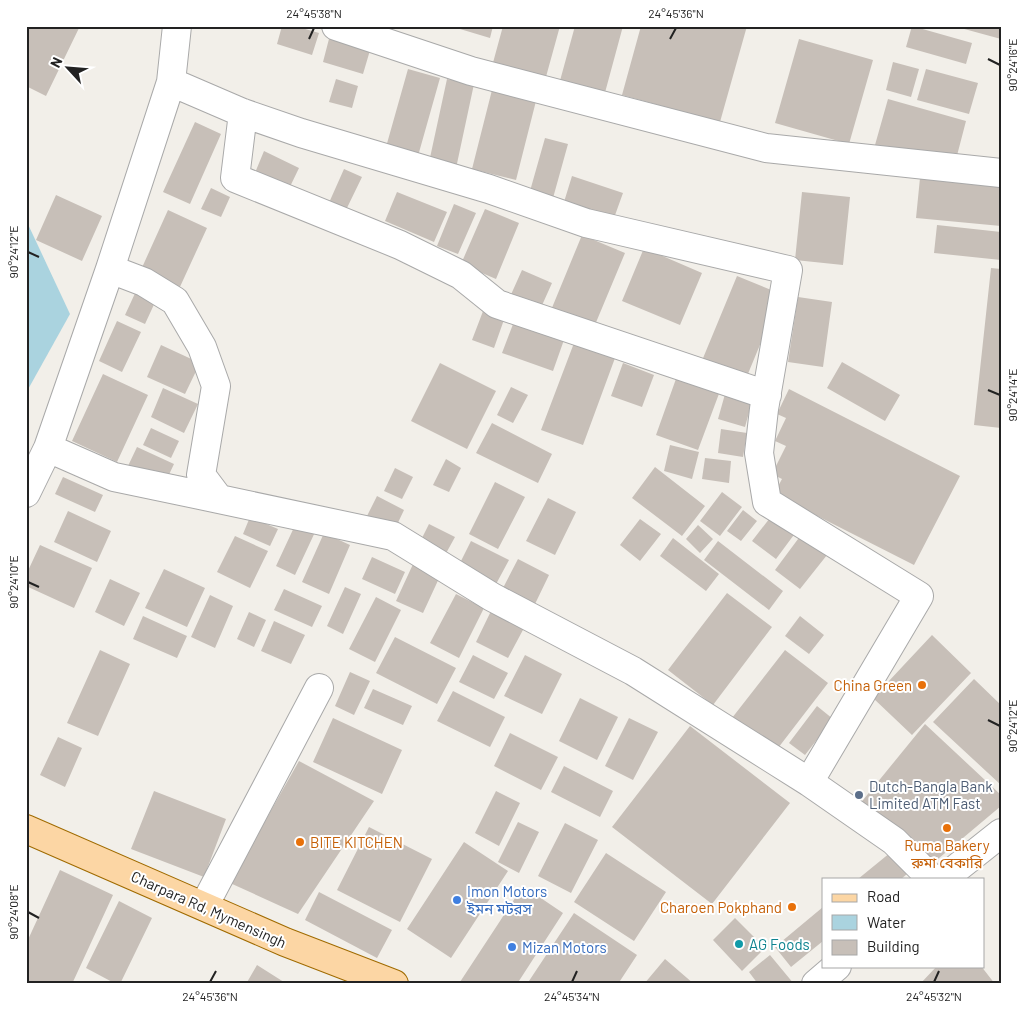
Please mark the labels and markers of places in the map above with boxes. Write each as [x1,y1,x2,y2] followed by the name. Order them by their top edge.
[834,676,912,694] place label: China Green
[916,679,928,691] marker: China Green
[869,777,993,812] place label: Dutch-Bangla Bank Limited ATM Fast
[853,789,865,801] marker: Dutch-Bangla Bank Limited ATM Fast
[941,822,953,834] marker: Ruma Bakery রুমা বেকারি
[310,833,403,851] place label: BITE KITCHEN
[294,836,306,848] marker: BITE KITCHEN
[904,836,990,871] place label: Ruma Bakery রুমা বেকারি
[466,882,547,917] place label: Imon Motors ইমন মটরস
[451,894,463,906] marker: Imon Motors ইমন মটরস
[660,898,782,916] place label: Charoen Pokphand
[786,901,798,913] marker: Charoen Pokphand
[749,935,810,953] place label: AG Foods
[522,938,607,956] place label: Mizan Motors
[733,938,745,950] marker: AG Foods
[506,941,518,953] marker: Mizan Motors

